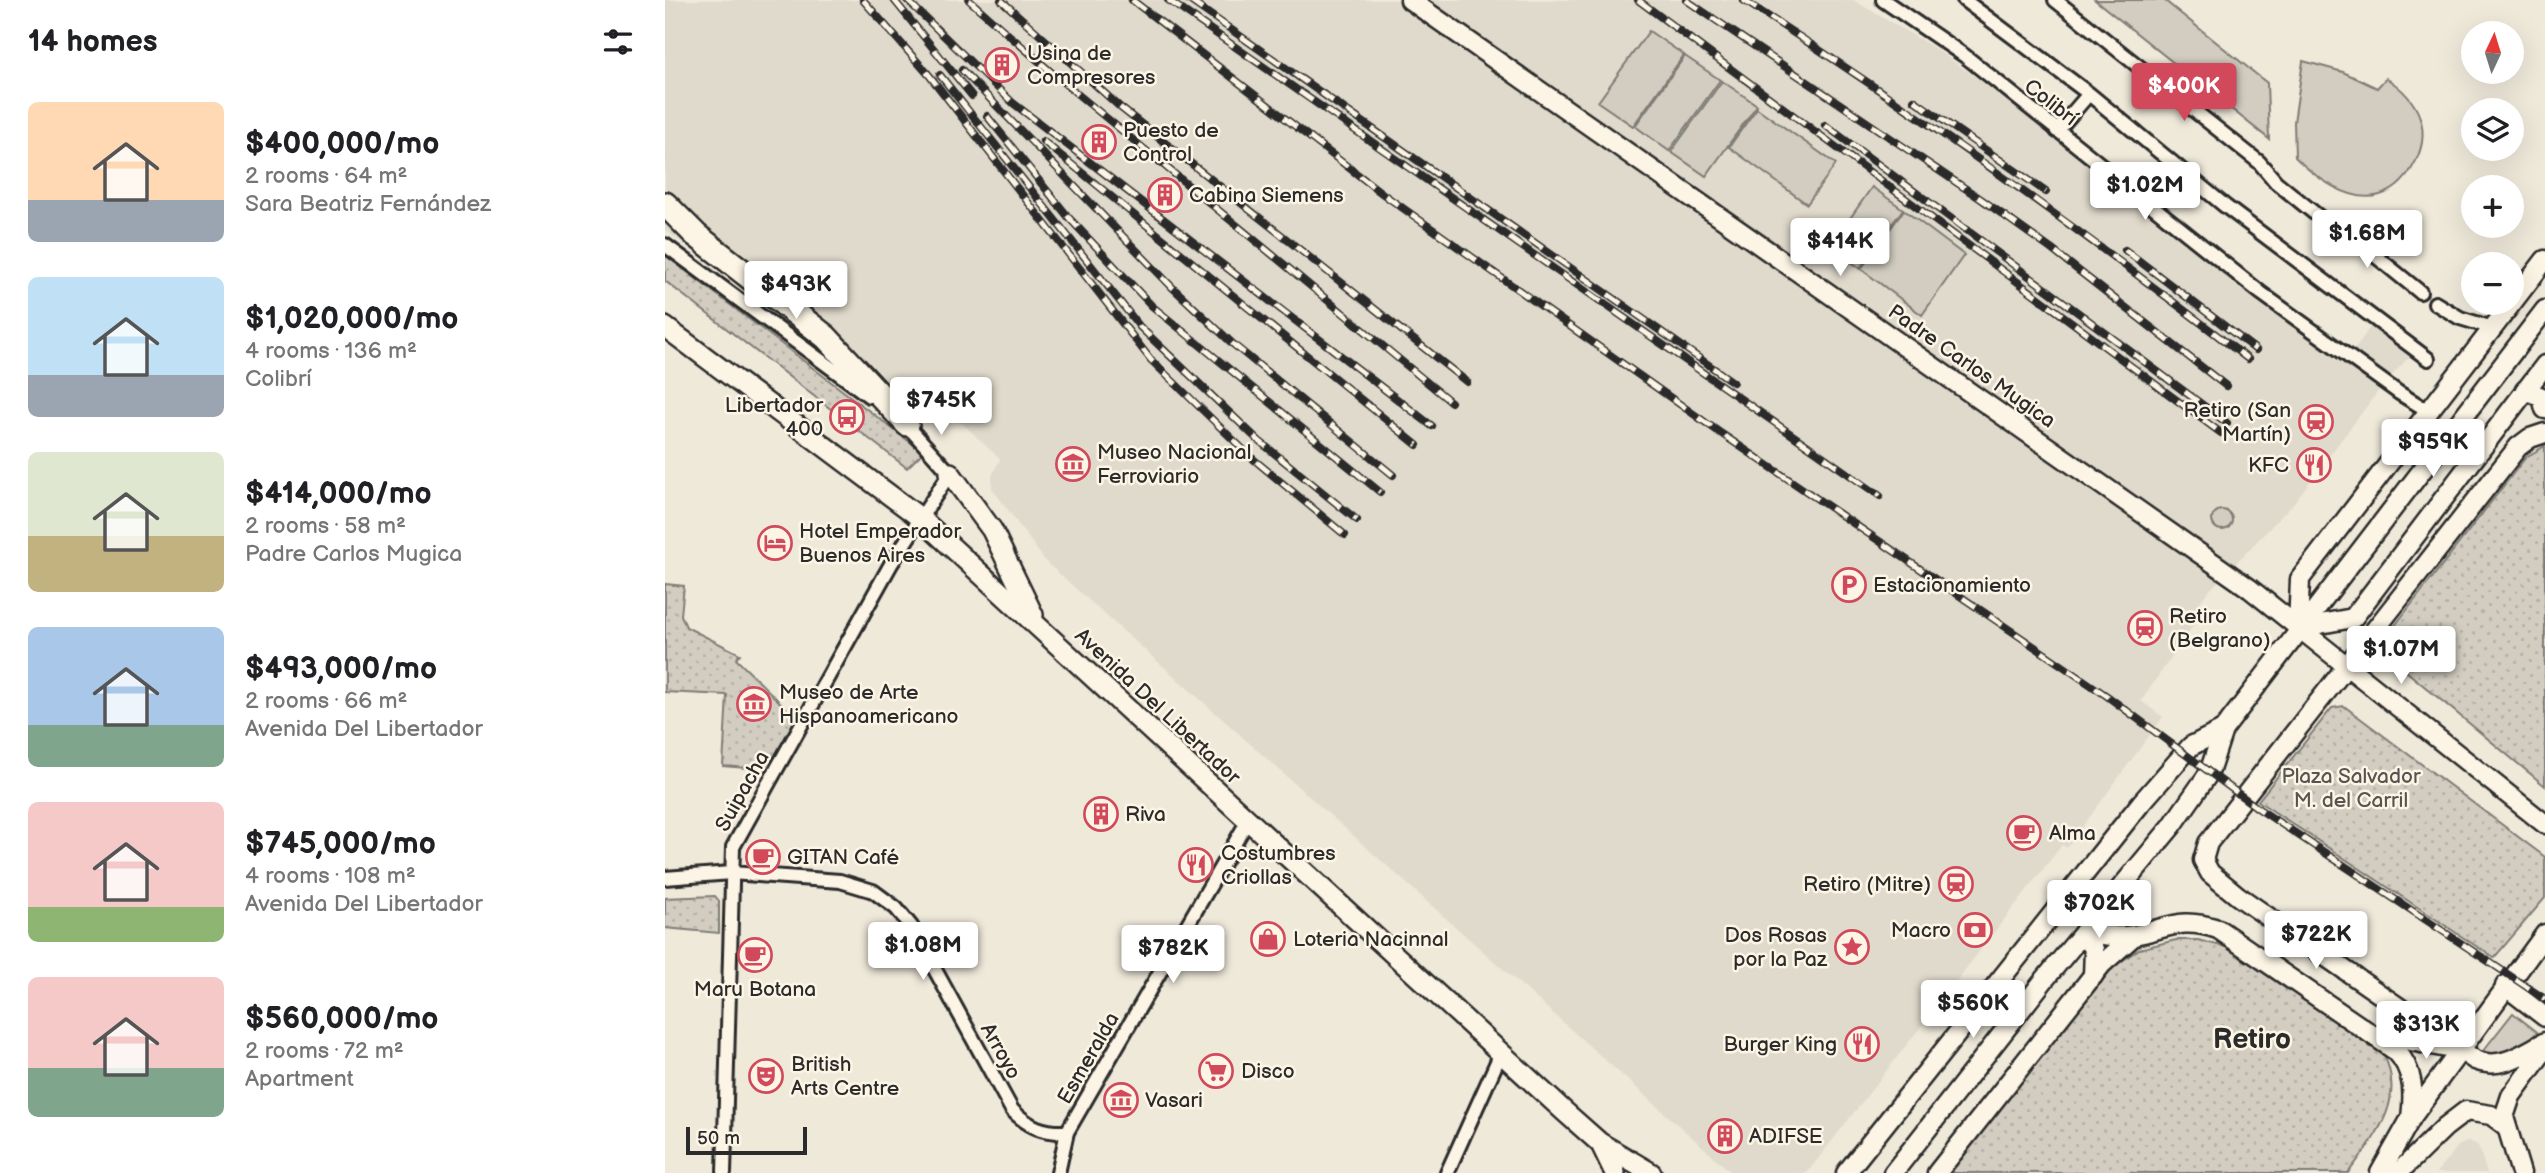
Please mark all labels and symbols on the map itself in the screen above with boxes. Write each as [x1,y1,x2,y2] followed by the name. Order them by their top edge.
[2461,21,2523,84] north arrow
[1027,41,1155,90] place label: Usina de Compresores
[983,46,1021,84] building icon: Usina de Compresores
[2135,64,2233,123] pin: $400K
[2019,74,2083,132] street label: Colibrí
[1123,118,1219,167] place label: Puesto de Control
[1080,123,1118,161] building icon: Puesto de Control
[2088,162,2202,222] pin: $1.02M
[1146,176,1184,214] building icon: Cabina Siemens
[1189,183,1344,208] place label: Cabina Siemens
[2310,210,2424,270] pin: $1.68M
[1791,218,1889,278] pin: $414K
[747,262,845,321] pin: $493K
[1883,299,2060,434] street label: Padre Carlos Mugica
[892,378,990,437] pin: $745K
[725,393,823,442] place label: Libertador 400
[828,398,866,436] bus stop icon: Libertador 400
[2184,398,2291,447] place label: Retiro (San Martín)
[2297,403,2335,441] station icon: Retiro (San Martín)
[2384,420,2482,479] pin: $959K
[1097,440,1251,489] place label: Museo Nacional Ferroviario
[1054,445,1092,483] museum icon: Museo Nacional Ferroviario
[2295,446,2333,484] restaurant icon: KFC
[2248,453,2289,478] place label: KFC
[799,519,961,568] place label: Hotel Emperador Buenos Aires
[756,524,794,562] hotel icon: Hotel Emperador Buenos Aires
[1830,566,1868,604] parking icon: Estacionamiento
[1873,573,2031,598] place label: Estacionamiento
[2169,604,2271,653] place label: Retiro (Belgrano)
[2126,609,2164,647] station icon: Retiro (Belgrano)
[1070,623,1246,790] street label: Avenida Del Libertador
[2344,626,2458,686] pin: $1.07M
[779,680,959,729] place label: Museo de Arte Hispanoamericano
[735,685,773,723] museum icon: Museo de Arte Hispanoamericano
[710,747,775,836] street label: Suipacha
[2281,764,2421,813] park label: Plaza Salvador M. del Carril
[1082,795,1120,833] building icon: Riva
[1125,802,1166,827] place label: Riva
[2005,814,2043,852] cafe icon: Alma
[2049,821,2096,846] place label: Alma
[744,838,782,876] cafe icon: GITAN Café
[1221,841,1336,890] place label: Costumbres Criollas
[787,845,900,870] place label: GITAN Café
[1177,846,1215,884] restaurant icon: Costumbres Criollas
[1937,865,1975,903] station icon: Retiro (Mitre)
[1803,872,1931,897] place label: Retiro (Mitre)
[2050,880,2148,940] pin: $702K
[1956,911,1994,949] bank icon: Macro
[2267,912,2365,971] pin: $722K
[1891,918,1951,943] place label: Macro
[1249,920,1287,958] shop icon: Loteria Nacinnal
[866,922,980,982] pin: $1.08M
[1724,923,1828,972] place label: Dos Rosas por la Paz
[1124,926,1222,985] pin: $782K
[1293,927,1448,952] place label: Loteria Nacinnal
[1833,928,1871,966] place icon: Dos Rosas por la Paz
[736,936,774,974] cafe icon: Maru Botana
[694,977,816,1002] place label: Maru Botana
[1924,981,2022,1040] pin: $560K
[2377,1002,2475,1061] pin: $313K
[1052,1008,1125,1108] street label: Esmeralda
[975,1019,1026,1084] street label: Arroyo
[2213,1023,2291,1056] district label: Retiro
[1843,1025,1881,1063] restaurant icon: Burger King
[1723,1032,1837,1057] place label: Burger King
[791,1052,899,1101] place label: British Arts Centre
[1197,1052,1235,1090] supermarket icon: Disco
[747,1057,785,1095] theatre icon: British Arts Centre
[1241,1059,1295,1084] place label: Disco
[1102,1081,1140,1119] museum icon: Vasari
[1145,1088,1203,1113] place label: Vasari
[1706,1117,1744,1155] building icon: ADIFSE
[686,1124,807,1156] scale bar
[1749,1124,1823,1149] place label: ADIFSE

